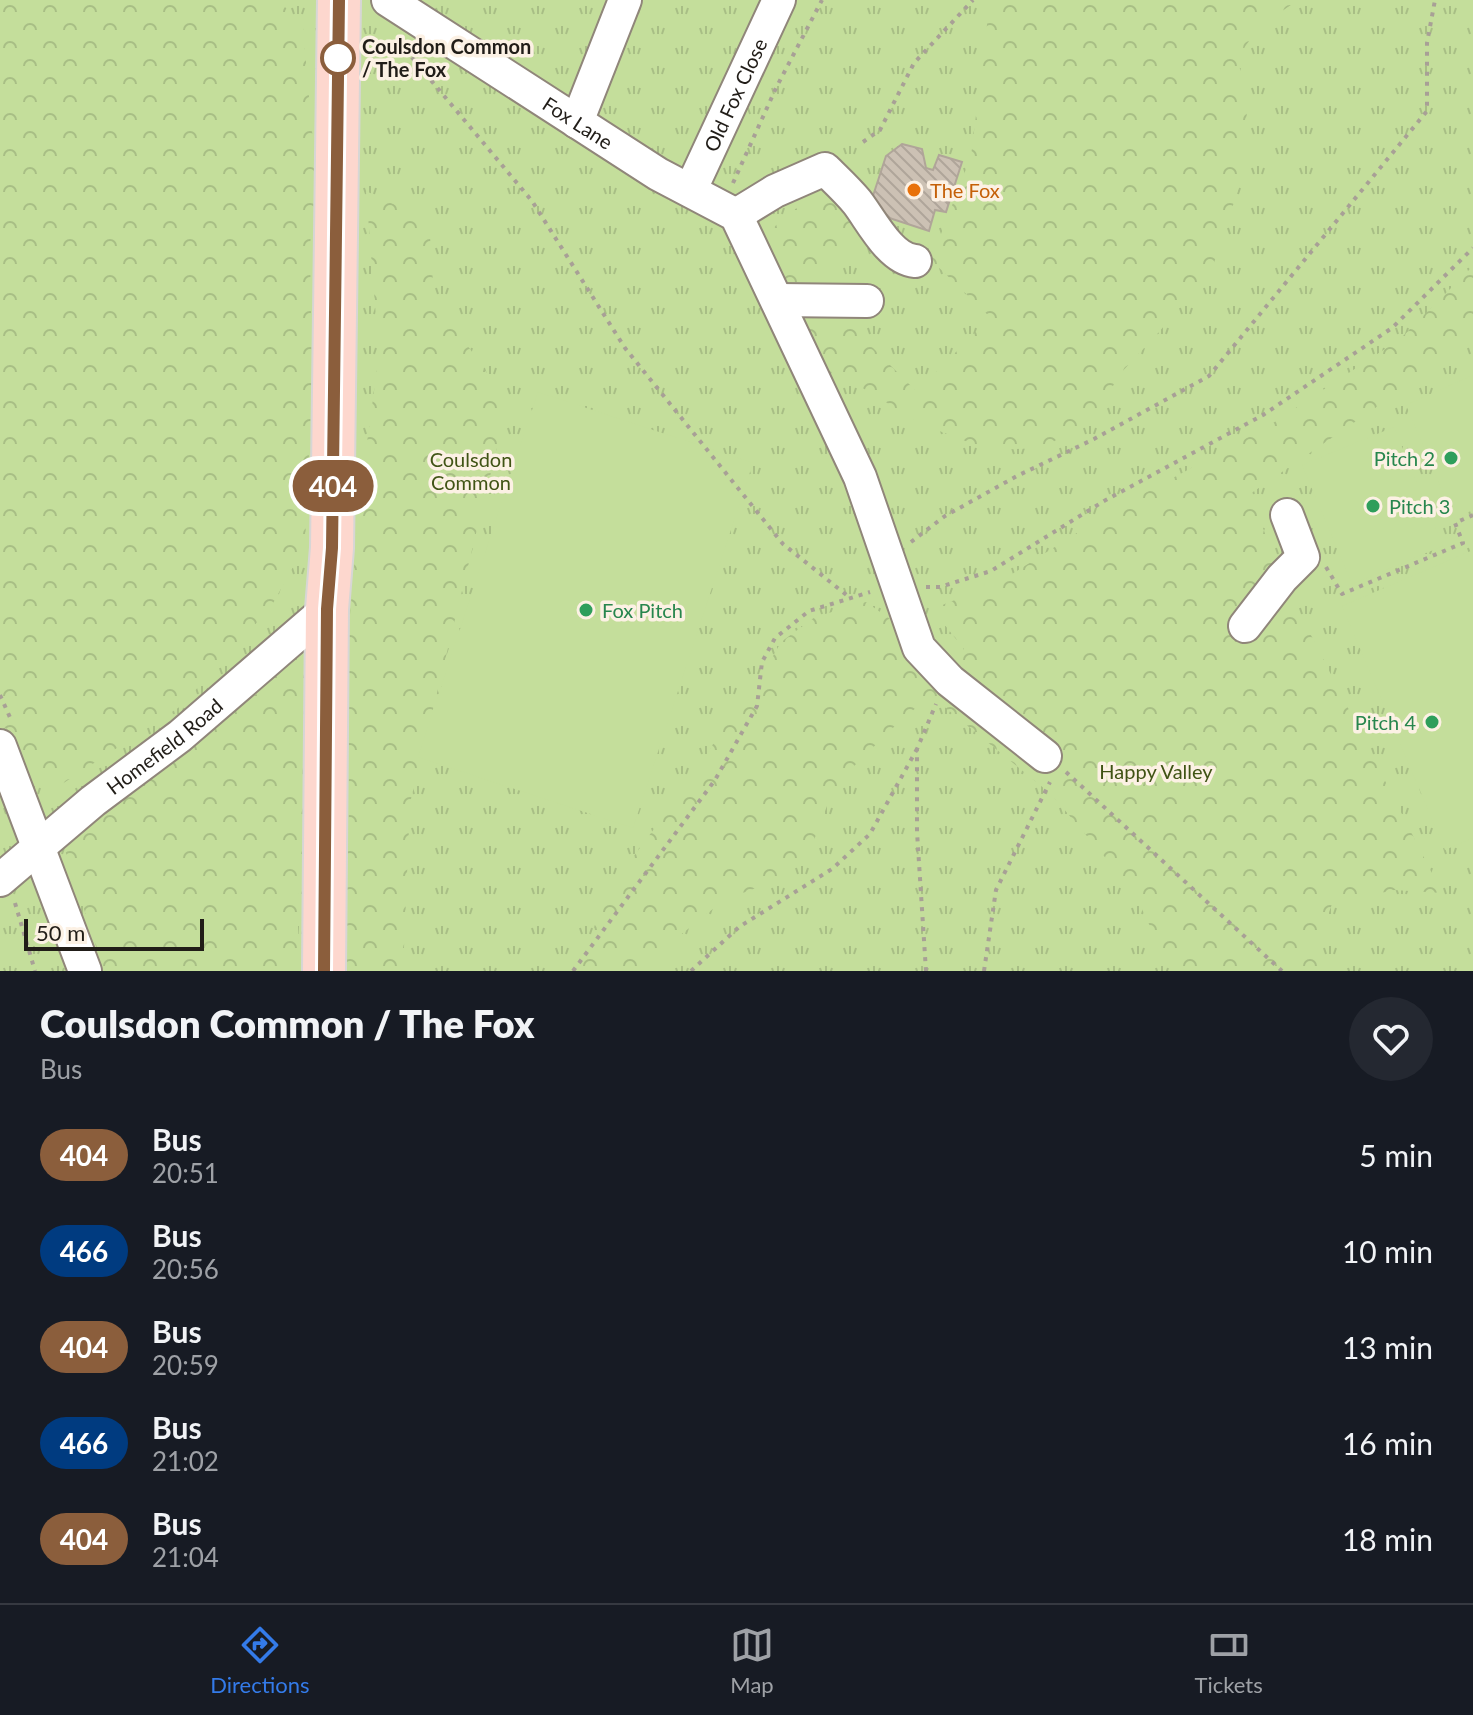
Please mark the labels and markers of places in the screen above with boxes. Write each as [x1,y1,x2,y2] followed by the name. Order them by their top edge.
[362,34,531,81] place label: Coulsdon Common / The Fox
[321,41,355,75] marker: Coulsdon Common / The Fox
[930,178,1000,202] place label: The Fox
[905,181,923,199] marker: The Fox
[1374,446,1435,470] place label: Pitch 2
[1442,449,1460,467] marker: Pitch 2
[1389,494,1450,518] place label: Pitch 3
[1364,497,1382,515] marker: Pitch 3
[602,598,683,622] place label: Fox Pitch
[577,601,595,619] marker: Fox Pitch
[1355,710,1416,734] place label: Pitch 4
[1423,713,1441,731] marker: Pitch 4

